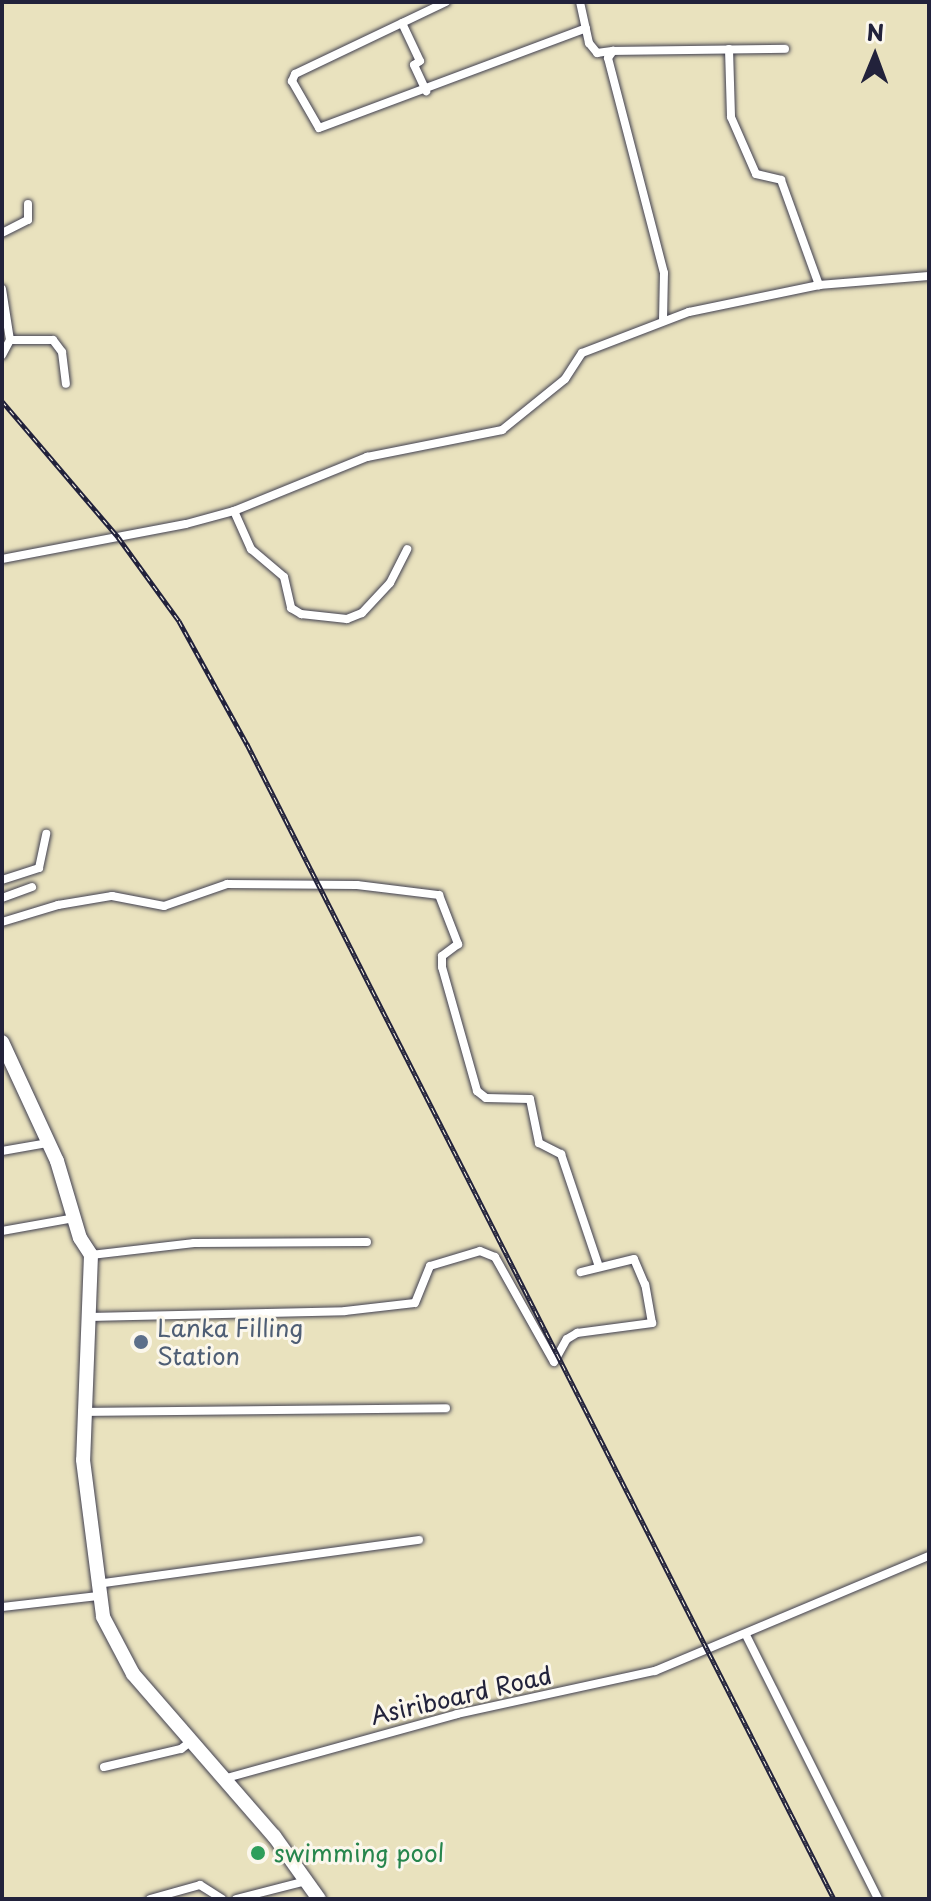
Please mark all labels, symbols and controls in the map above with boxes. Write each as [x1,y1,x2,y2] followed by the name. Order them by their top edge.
[866,15,884,48] text: N
[835,16,915,96] north arrow
[157,1314,306,1370] place label: Lanka Filling Station
[132,1333,150,1351] marker: Lanka Filling Station
[367,1660,555,1730] street label: Asiriboard Road
[274,1839,444,1867] place label: swimming pool
[249,1844,267,1862] marker: swimming pool

